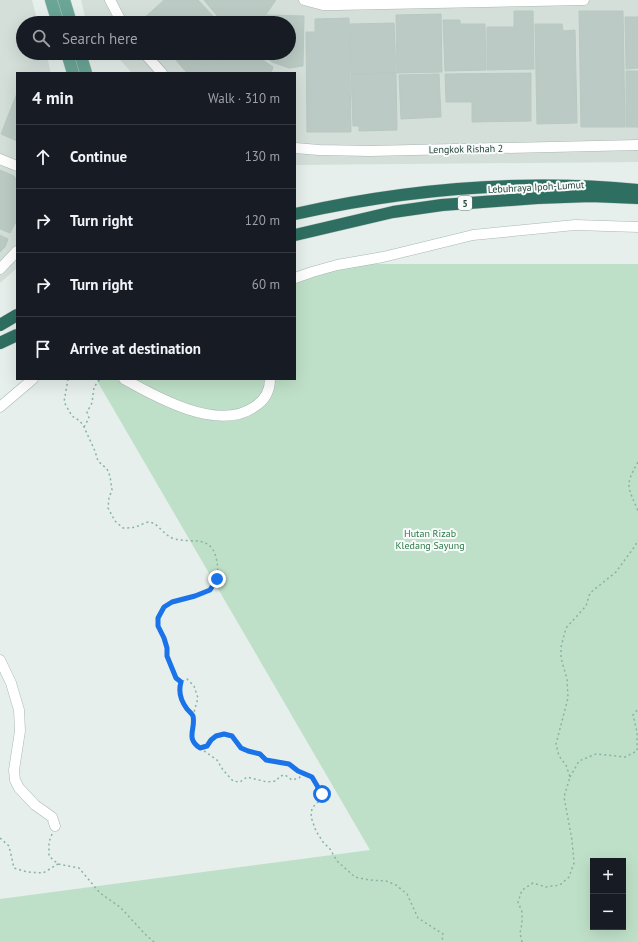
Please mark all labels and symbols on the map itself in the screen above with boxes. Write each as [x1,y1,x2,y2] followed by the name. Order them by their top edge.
[429,142,503,156] street label: Lengkok Rishah 2
[487,178,585,196] street label: Lebuhraya Ipoh-Lumut
[458,196,472,210] road number: 5
[395,527,465,552] park label: Hutan Rizab Kledang Sayung
[208,570,226,588] route end
[313,785,331,803] route start

